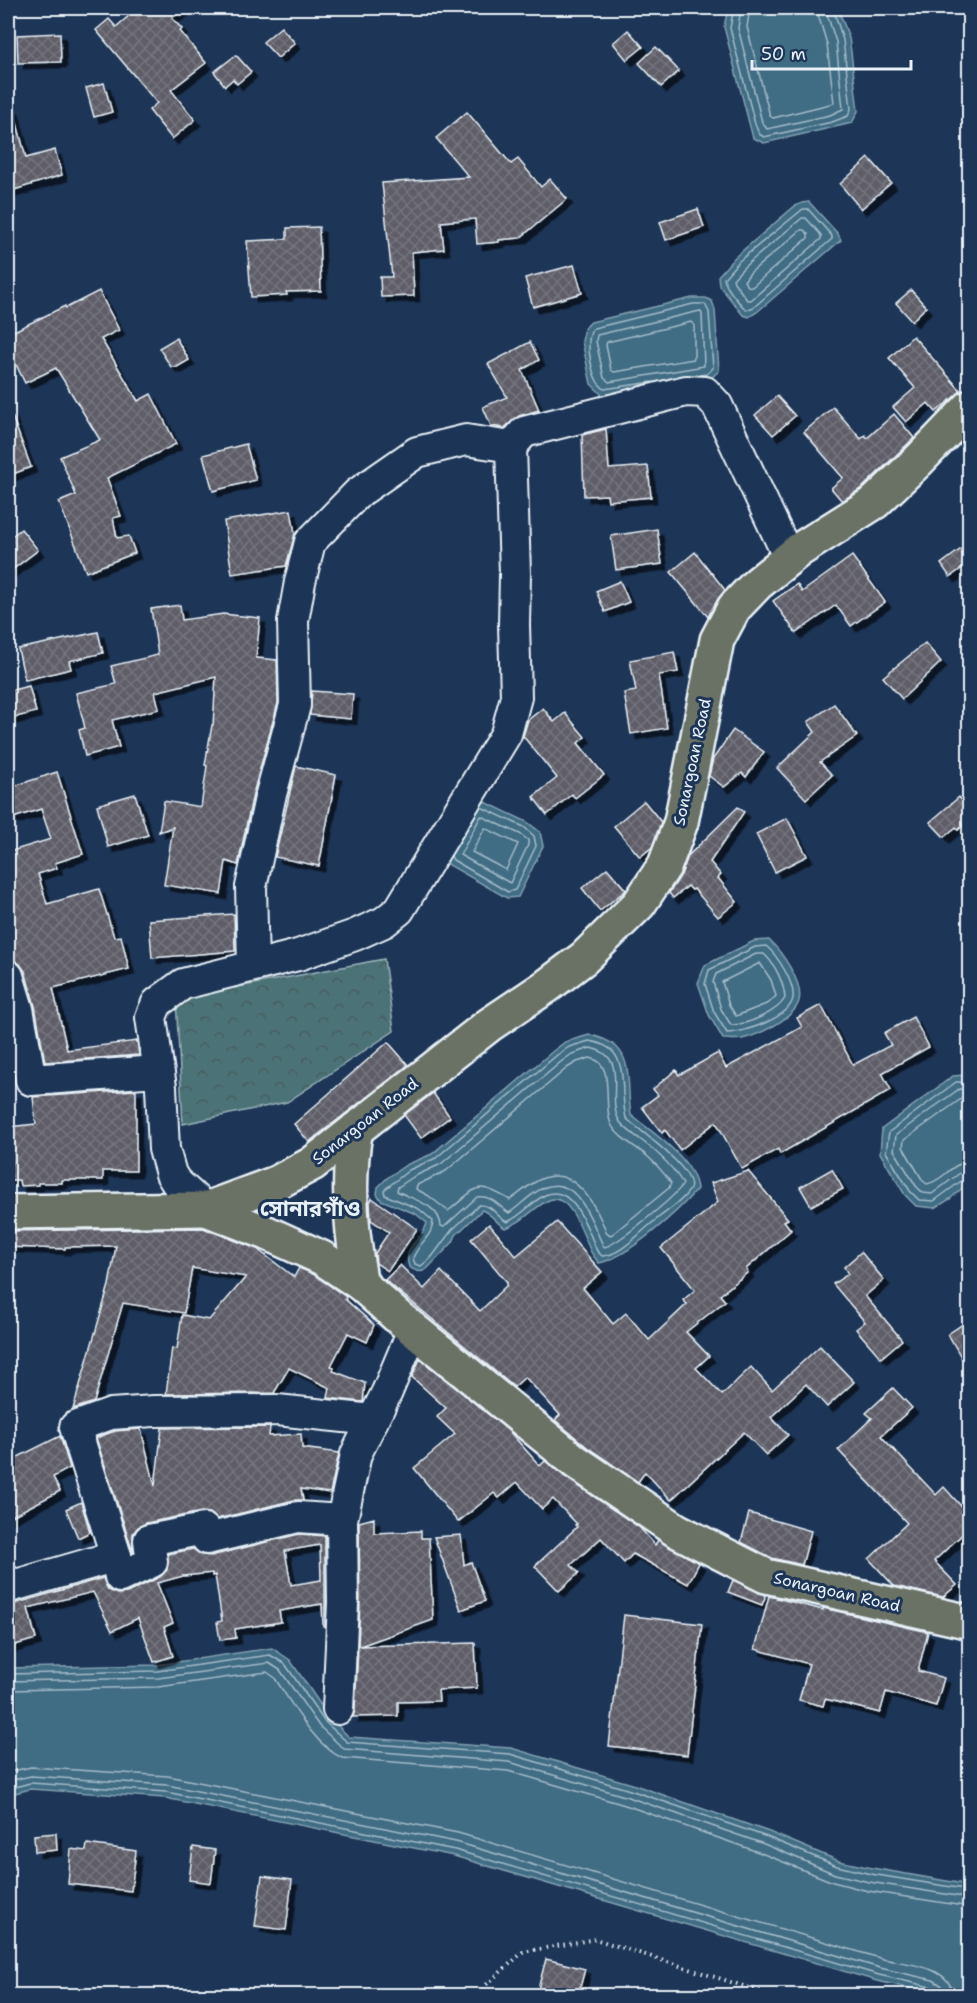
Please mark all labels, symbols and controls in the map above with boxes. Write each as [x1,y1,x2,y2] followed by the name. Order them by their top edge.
[752,33,911,71] scale bar
[761,42,806,66] text: 50 m
[668,697,716,827] street label: Sonargoan Road
[308,1073,422,1169] street label: Sonargoan Road
[260,1194,360,1223] district label: সোনারগাঁও
[772,1567,902,1617] street label: Sonargoan Road

